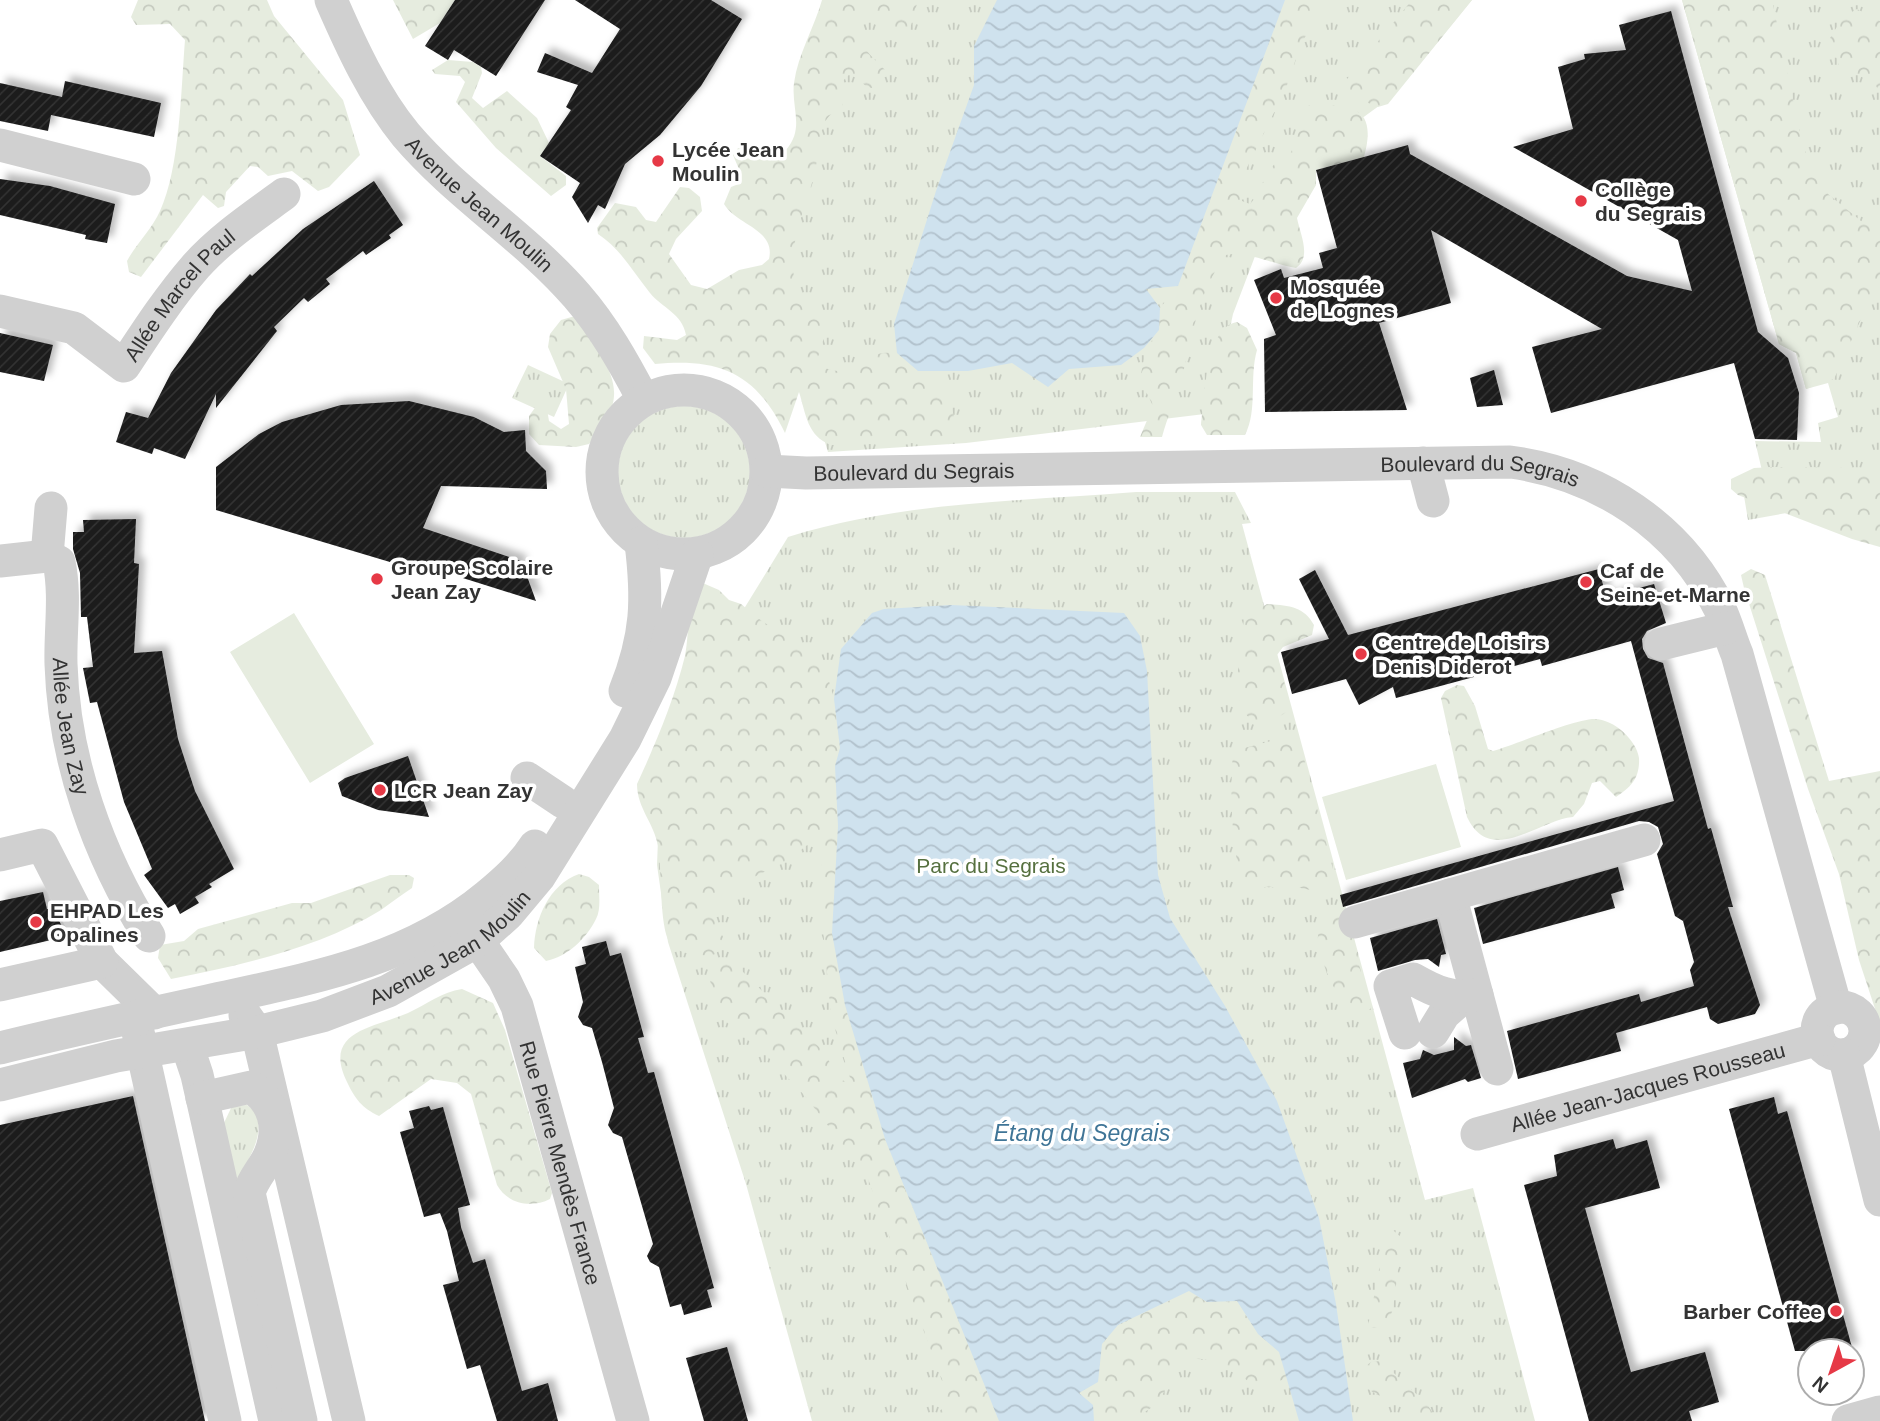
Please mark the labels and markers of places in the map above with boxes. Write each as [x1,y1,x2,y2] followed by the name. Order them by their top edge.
[672,138,784,185] place label: Lycée Jean Moulin
[650,153,666,169] marker: Lycée Jean Moulin
[1595,178,1702,225] place label: Collège du Segrais
[1573,193,1589,209] marker: Collège du Segrais
[1290,275,1395,322] place label: Mosquée de Lognes
[1268,290,1284,306] marker: Mosquée de Lognes
[391,556,553,603] place label: Groupe Scolaire Jean Zay
[1600,559,1751,606] place label: Caf de Seine-et-Marne
[369,571,385,587] marker: Groupe Scolaire Jean Zay
[1578,574,1594,590] marker: Caf de Seine-et-Marne
[1375,631,1547,678] place label: Centre de Loisirs Denis Diderot
[1353,646,1369,662] marker: Centre de Loisirs Denis Diderot
[394,779,533,802] place label: LCR Jean Zay
[372,782,388,798] marker: LCR Jean Zay
[50,899,164,946] place label: EHPAD Les Opalines
[28,914,44,930] marker: EHPAD Les Opalines
[1683,1300,1822,1323] place label: Barber Coffee
[1828,1303,1844,1319] marker: Barber Coffee

